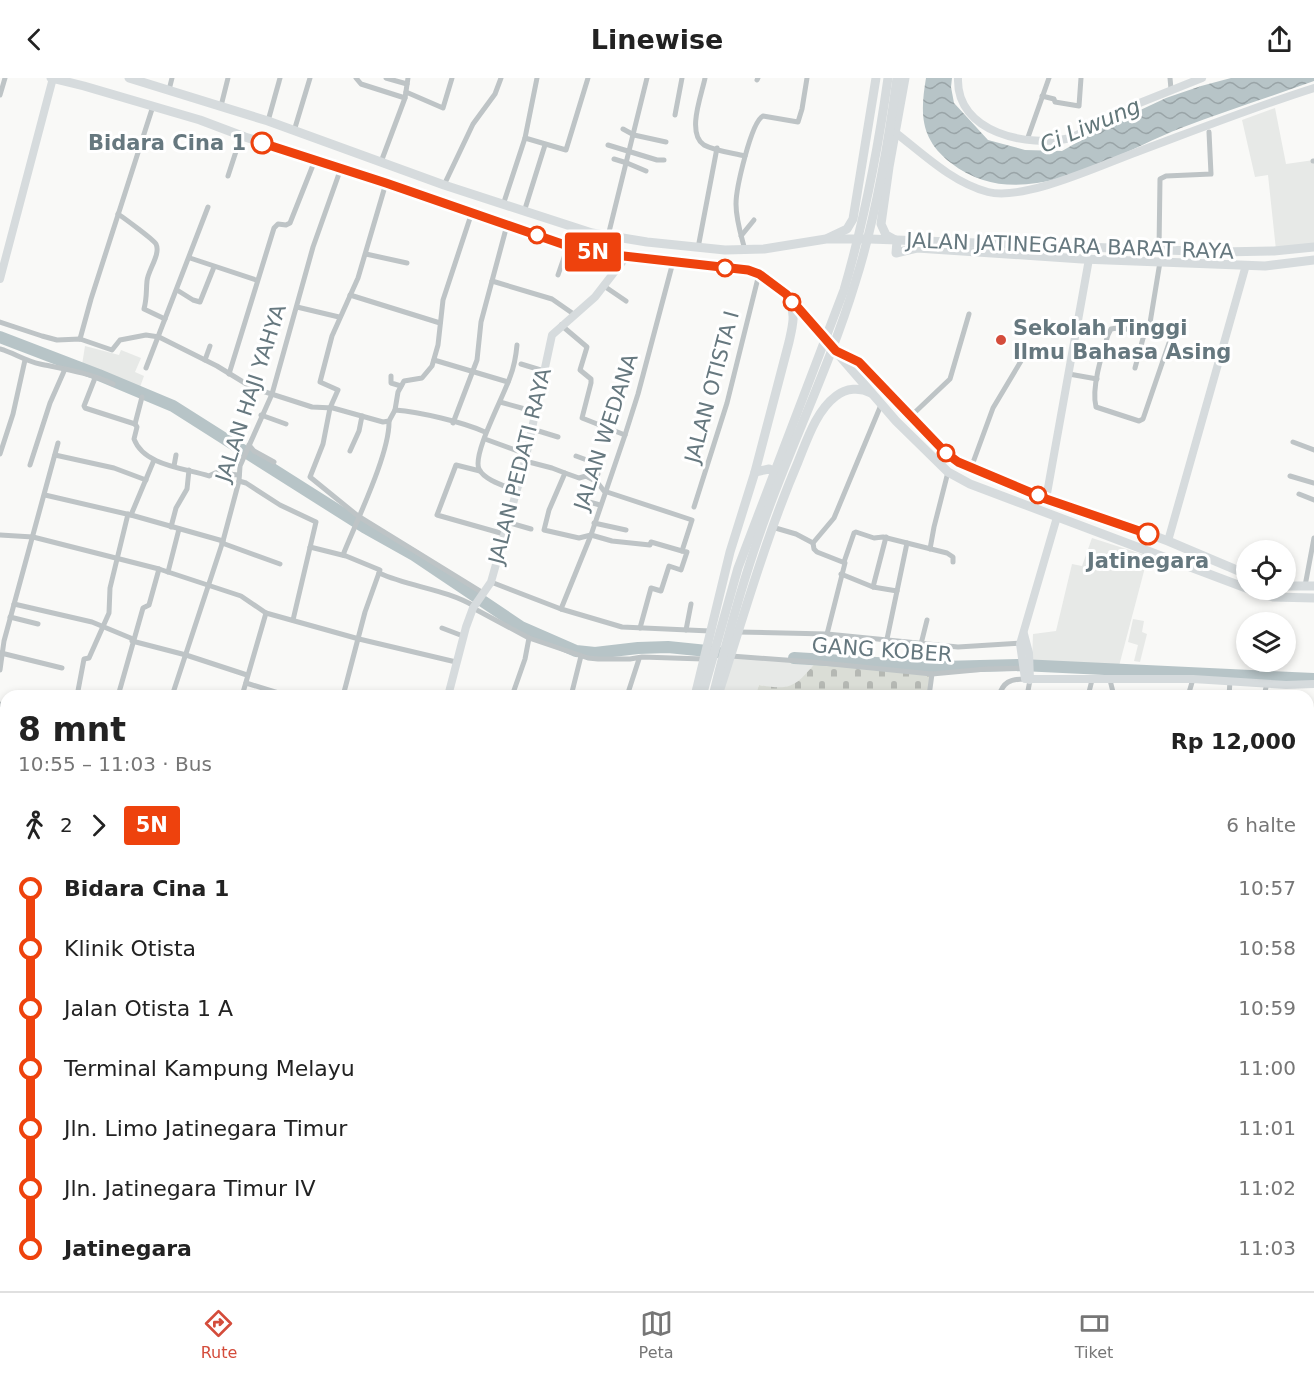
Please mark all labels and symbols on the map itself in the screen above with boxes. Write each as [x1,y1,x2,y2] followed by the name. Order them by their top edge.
[1036,93,1144,158] water label: Ci Liwung
[88,131,246,155] place label: Bidara Cina 1
[251,132,273,154] marker: Bidara Cina 1
[528,226,546,244] unlabelled marker
[904,228,1235,264] street label: JALAN JATINEGARA BARAT RAYA
[566,232,620,272] line badge: 5N
[716,259,734,277] unlabelled marker
[783,293,801,311] unlabelled marker
[210,301,291,487] street label: JALAN HAJI YAHYA
[680,308,744,468] street label: JALAN OTISTA I
[1013,316,1231,364] place label: Sekolah Tinggi Ilmu Bahasa Asing
[994,333,1008,347] marker: Sekolah Tinggi Ilmu Bahasa Asing
[569,350,643,515] street label: JALAN WEDANA
[484,365,556,569] street label: JALAN PEDATI RAYA
[937,444,955,462] unlabelled marker
[1029,486,1047,504] unlabelled marker
[1137,523,1159,545] marker: Jatinegara
[1085,549,1209,573] place label: Jatinegara
[811,633,953,667] street label: GANG KOBER

